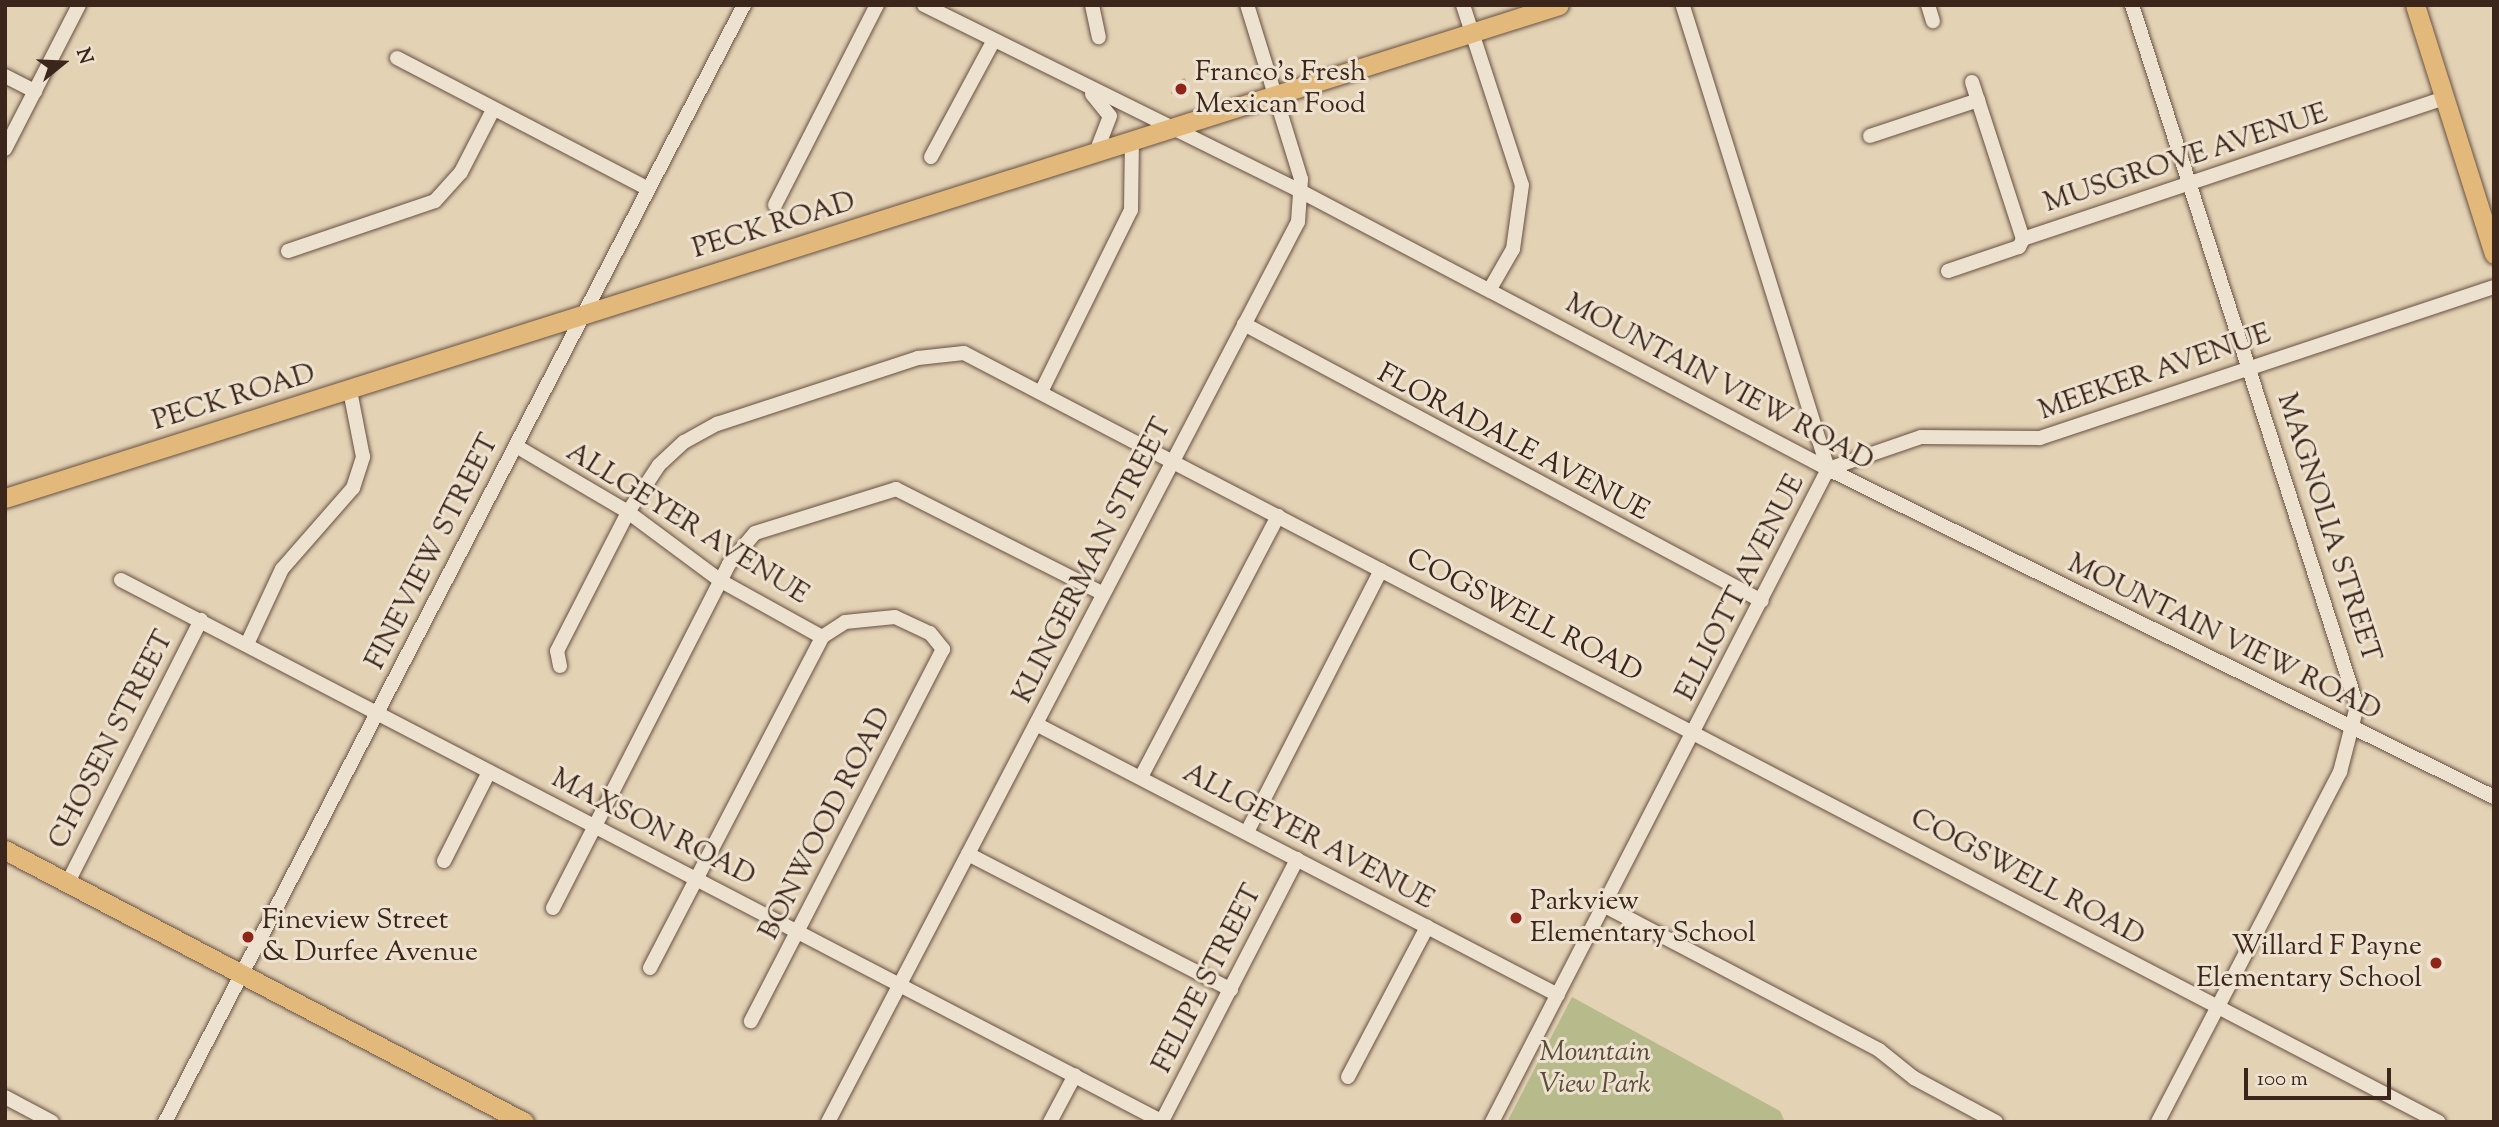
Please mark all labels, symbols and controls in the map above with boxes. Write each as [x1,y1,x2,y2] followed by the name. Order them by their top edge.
[28,28,98,98] north arrow
[68,45,99,68] text: N
[1195,56,1367,122] place label: Franco’s Fresh Mexican Food
[1173,81,1189,97] marker: Franco’s Fresh Mexican Food
[2040,97,2332,221] street label: MUSGROVE AVENUE
[689,185,859,267] street label: PECK ROAD
[1559,287,1879,479] street label: MOUNTAIN VIEW ROAD
[2035,318,2275,428] street label: MEEKER AVENUE
[149,357,319,439] street label: PECK ROAD
[1371,357,1655,529] street label: FLORADALE AVENUE
[2269,389,2387,667] street label: MAGNOLIA STREET
[1006,413,1180,709] street label: KLINGERMAN STREET
[359,429,507,675] street label: FINEVIEW STREET
[560,436,814,612] street label: ALLGEYER AVENUE
[1669,469,1813,707] street label: ELLIOTT AVENUE
[1400,542,1648,690] street label: COGSWELL ROAD
[2062,547,2386,729] street label: MOUNTAIN VIEW ROAD
[42,625,182,855] street label: CHOSEN STREET
[753,702,899,946] street label: BONWOOD ROAD
[1177,757,1439,917] street label: ALLGEYER AVENUE
[545,762,761,894] street label: MAXSON ROAD
[1904,802,2150,954] street label: COGSWELL ROAD
[1146,879,1270,1079] street label: FELIPE STREET
[1530,885,1756,951] place label: Parkview Elementary School
[262,904,478,970] place label: Fineview Street & Durfee Avenue
[1508,910,1524,926] marker: Parkview Elementary School
[240,929,256,945] marker: Fineview Street & Durfee Avenue
[2196,930,2422,996] place label: Willard F Payne Elementary School
[2428,955,2444,971] marker: Willard F Payne Elementary School
[1539,1036,1651,1102] park label: Mountain View Park
[2247,1054,2394,1098] scale bar
[2257,1065,2308,1095] text: 100 m

